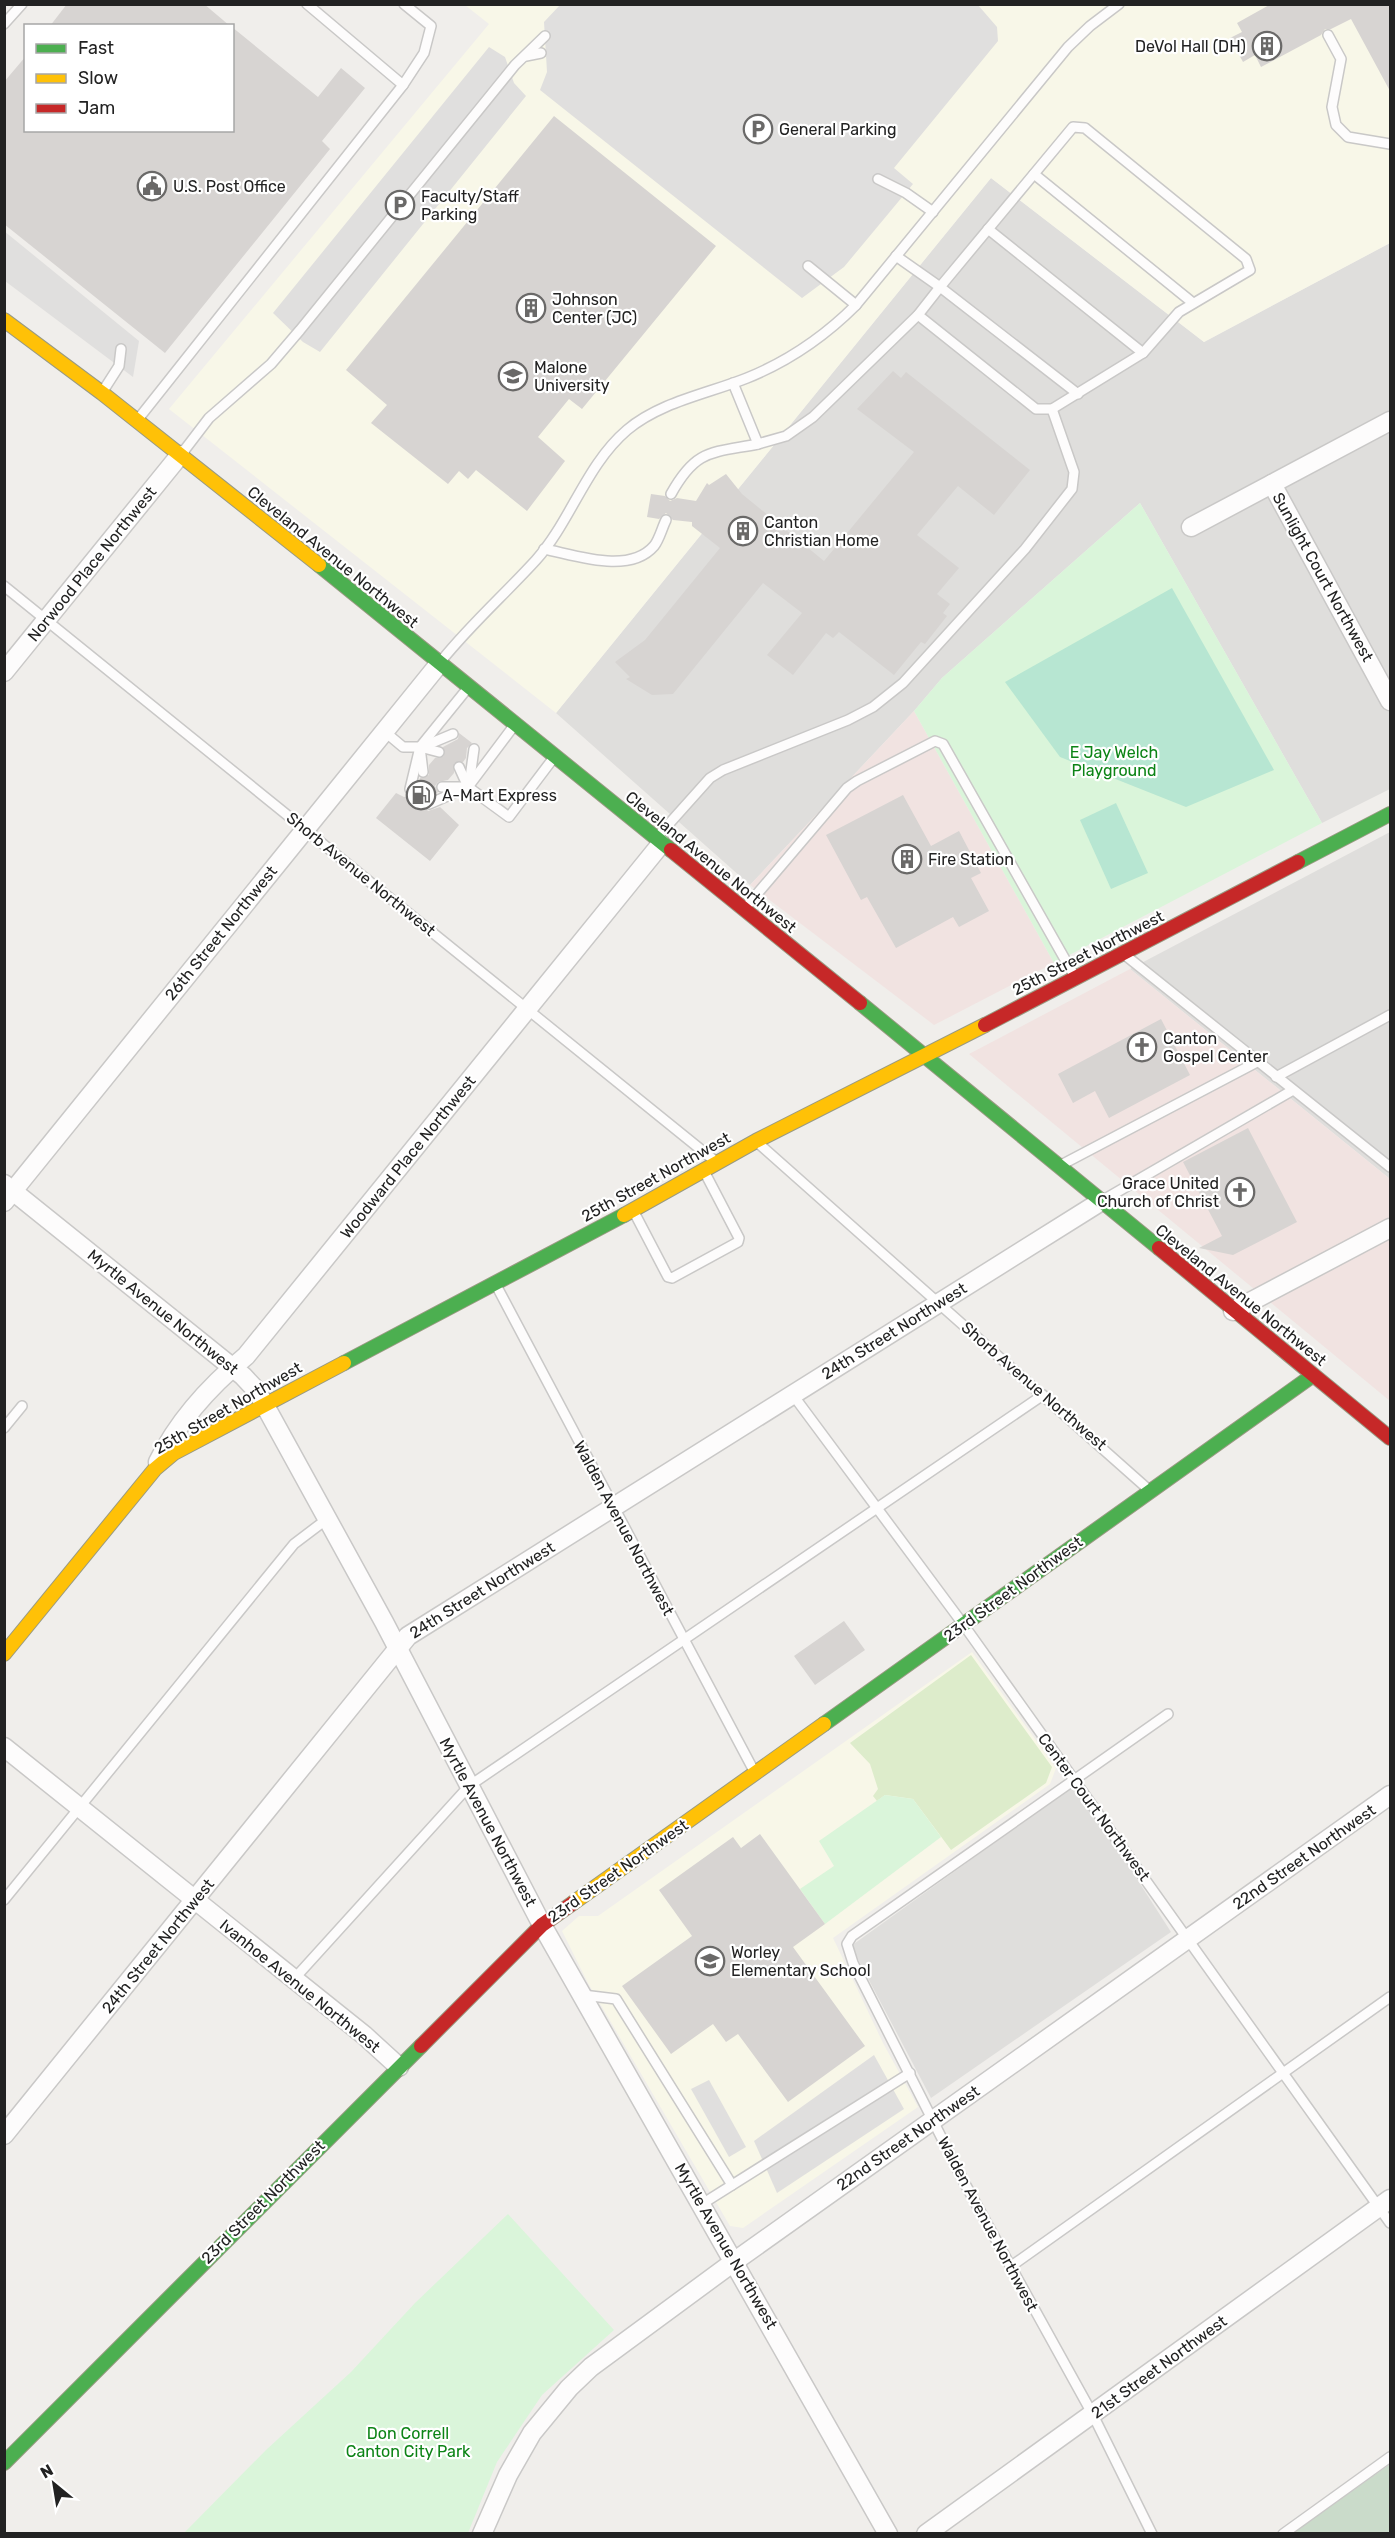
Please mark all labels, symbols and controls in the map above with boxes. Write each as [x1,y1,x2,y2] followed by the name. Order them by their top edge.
[24,24,234,132] legend
[1251,30,1283,62] building icon: DeVol Hall (DH)
[78,37,114,59] text: Fast
[1135,37,1246,56] place label: DeVol Hall (DH)
[78,67,118,89] text: Slow
[78,97,115,119] text: Jam
[742,113,774,145] parking icon: General Parking
[779,120,897,139] place label: General Parking
[136,170,168,202] public building icon: U.S. Post Office
[173,177,286,196] place label: U.S. Post Office
[421,187,519,224] place label: Faculty/Staff Parking
[384,189,416,221] parking icon: Faculty/Staff Parking
[552,290,637,327] place label: Johnson Center (JC)
[515,292,547,324] building icon: Johnson Center (JC)
[534,358,610,395] place label: Malone University
[497,360,529,392] school or university icon: Malone University
[244,482,422,632] street label: Cleveland Avenue Northwest
[24,483,160,645] street label: Norwood Place Northwest
[1269,489,1377,665] street label: Sunlight Court Northwest
[764,513,879,550] place label: Canton Christian Home
[727,515,759,547] building icon: Canton Christian Home
[1070,743,1158,780] park label: E Jay Welch Playground
[405,779,437,811] fuel station icon: A-Mart Express
[442,786,557,805] place label: A-Mart Express
[622,787,800,937] street label: Cleveland Avenue Northwest
[283,808,439,940] street label: Shorb Avenue Northwest
[891,843,923,875] building icon: Fire Station
[928,850,1014,869] place label: Fire Station
[161,862,281,1004] street label: 26th Street Northwest
[1009,907,1167,999] street label: 25th Street Northwest
[1163,1029,1268,1066] place label: Canton Gospel Center
[1126,1031,1158,1063] church icon: Canton Gospel Center
[336,1072,480,1242] street label: Woodward Place Northwest
[578,1128,734,1226] street label: 25th Street Northwest
[1097,1174,1219,1211] place label: Grace United Church of Christ
[1224,1176,1256,1208] church icon: Grace United Church of Christ
[1152,1220,1330,1370] street label: Cleveland Avenue Northwest
[84,1245,242,1379] street label: Myrtle Avenue Northwest
[818,1279,970,1383] street label: 24th Street Northwest
[958,1318,1110,1454] street label: Shorb Avenue Northwest
[151,1358,305,1458] street label: 25th Street Northwest
[570,1437,678,1619] street label: Walden Avenue Northwest
[940,1532,1086,1646] street label: 23rd Street Northwest
[406,1538,558,1642] street label: 24th Street Northwest
[1034,1729,1154,1885] street label: Center Court Northwest
[435,1734,541,1910] street label: Myrtle Avenue Northwest
[1229,1800,1379,1914] street label: 22nd Street Northwest
[544,1815,692,1927] street label: 23rd Street Northwest
[98,1875,218,2017] street label: 24th Street Northwest
[216,1915,384,2057] street label: Ivanhoe Avenue Northwest
[731,1943,871,1980] place label: Worley Elementary School
[694,1945,726,1977] school or university icon: Worley Elementary School
[833,2081,983,2195] street label: 22nd Street Northwest
[934,2133,1042,2315] street label: Walden Avenue Northwest
[197,2136,329,2268] street label: 23rd Street Northwest
[671,2160,781,2332] street label: Myrtle Avenue Northwest
[1087,2311,1231,2423] street label: 21st Street Northwest
[346,2424,471,2461] park label: Don Correll Canton City Park
[24,2454,84,2514] north arrow
[37,2460,56,2483] text: N

